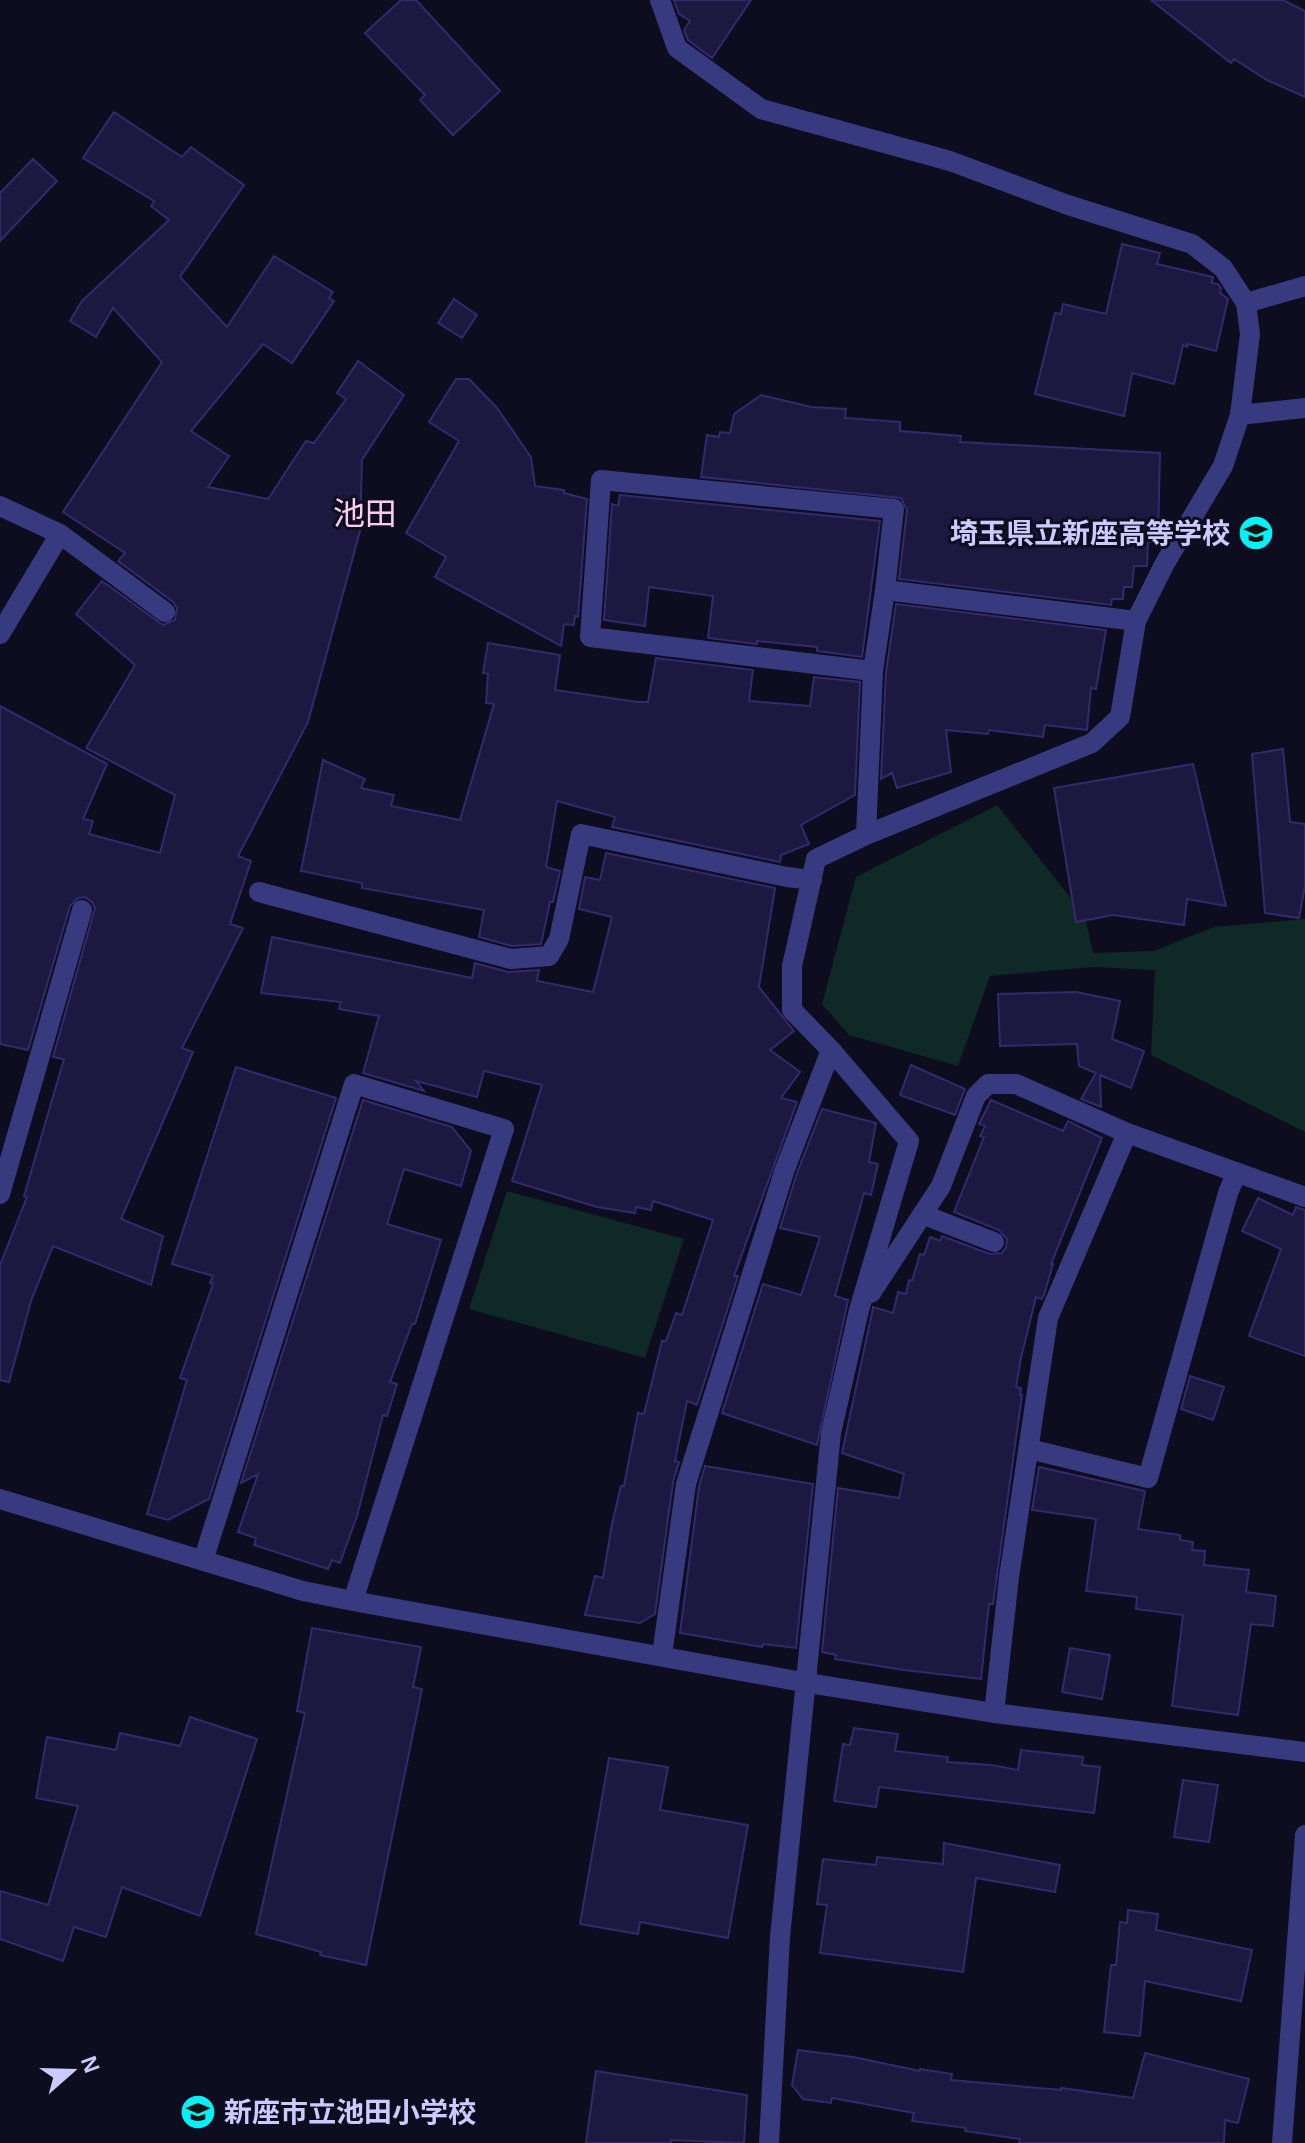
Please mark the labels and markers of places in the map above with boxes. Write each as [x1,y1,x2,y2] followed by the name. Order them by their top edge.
[1237,514,1275,552] school or university icon: 埼玉県立新座高等学校
[950,518,1230,549] place label: 埼玉県立新座高等学校
[179,2093,217,2131] school or university icon: 新座市立池田小学校
[224,2097,476,2128] place label: 新座市立池田小学校

